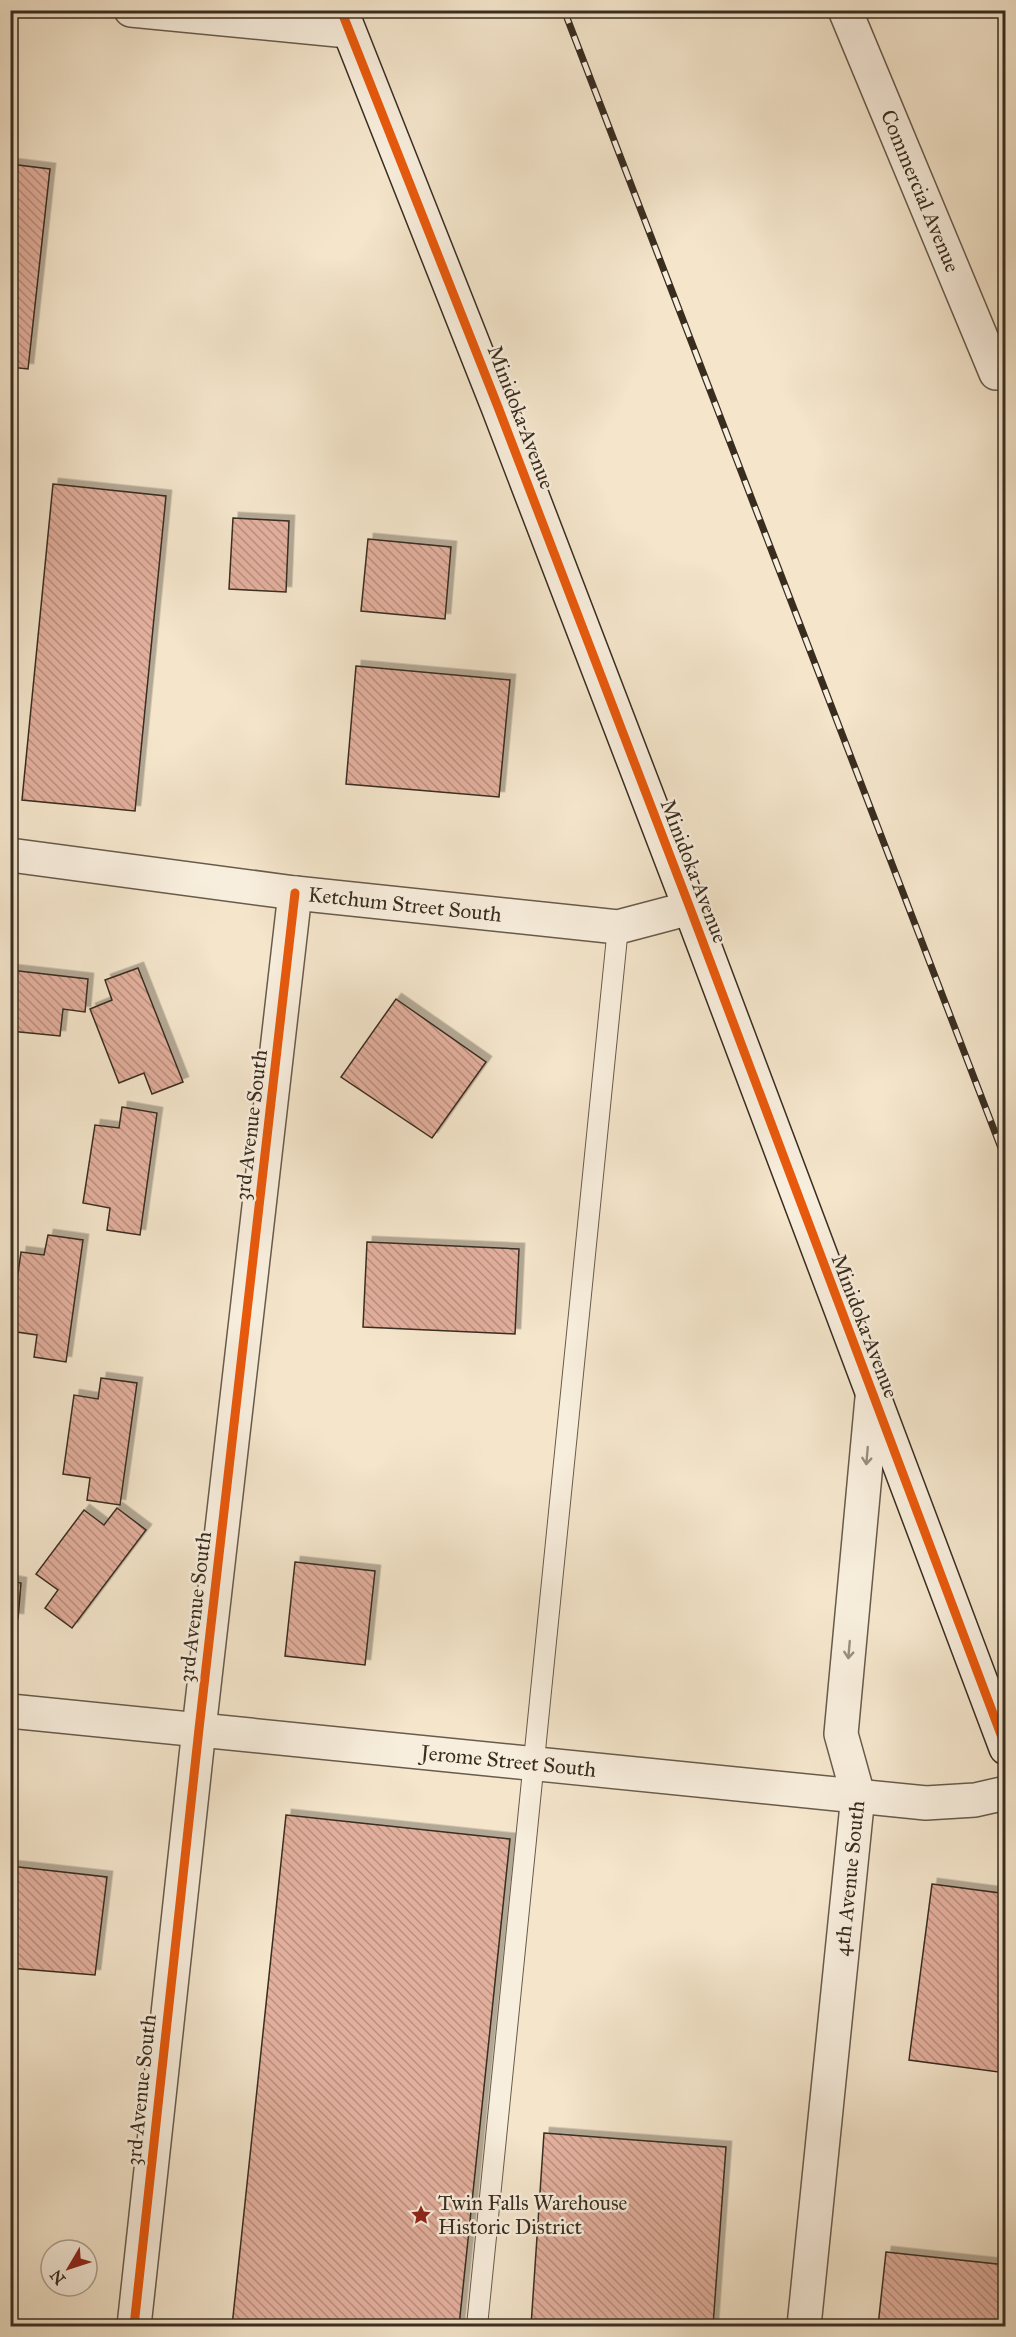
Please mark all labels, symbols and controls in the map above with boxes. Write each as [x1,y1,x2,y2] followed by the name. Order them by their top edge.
[875,106,966,276] street label: Commercial Avenue
[482,341,560,493] street label: Minidoka Avenue
[655,795,733,947] street label: Minidoka Avenue
[307,881,503,928] street label: Ketchum Street South
[229,1048,273,1202] street label: 3rd Avenue South
[826,1250,904,1402] street label: Minidoka Avenue
[861,1445,872,1465] one-way arrow
[173,1530,217,1684] street label: 3rd Avenue South
[843,1639,854,1659] one-way arrow
[418,1739,598,1783] street label: Jerome Street South
[829,1799,870,1957] street label: 4th Avenue South
[120,2013,162,2167] street label: 3rd Avenue South
[438,2190,628,2240] place label: Twin Falls Warehouse Historic District
[409,2203,433,2227] place icon: Twin Falls Warehouse Historic District
[39,2238,99,2298] north arrow
[46,2266,69,2288] text: N

